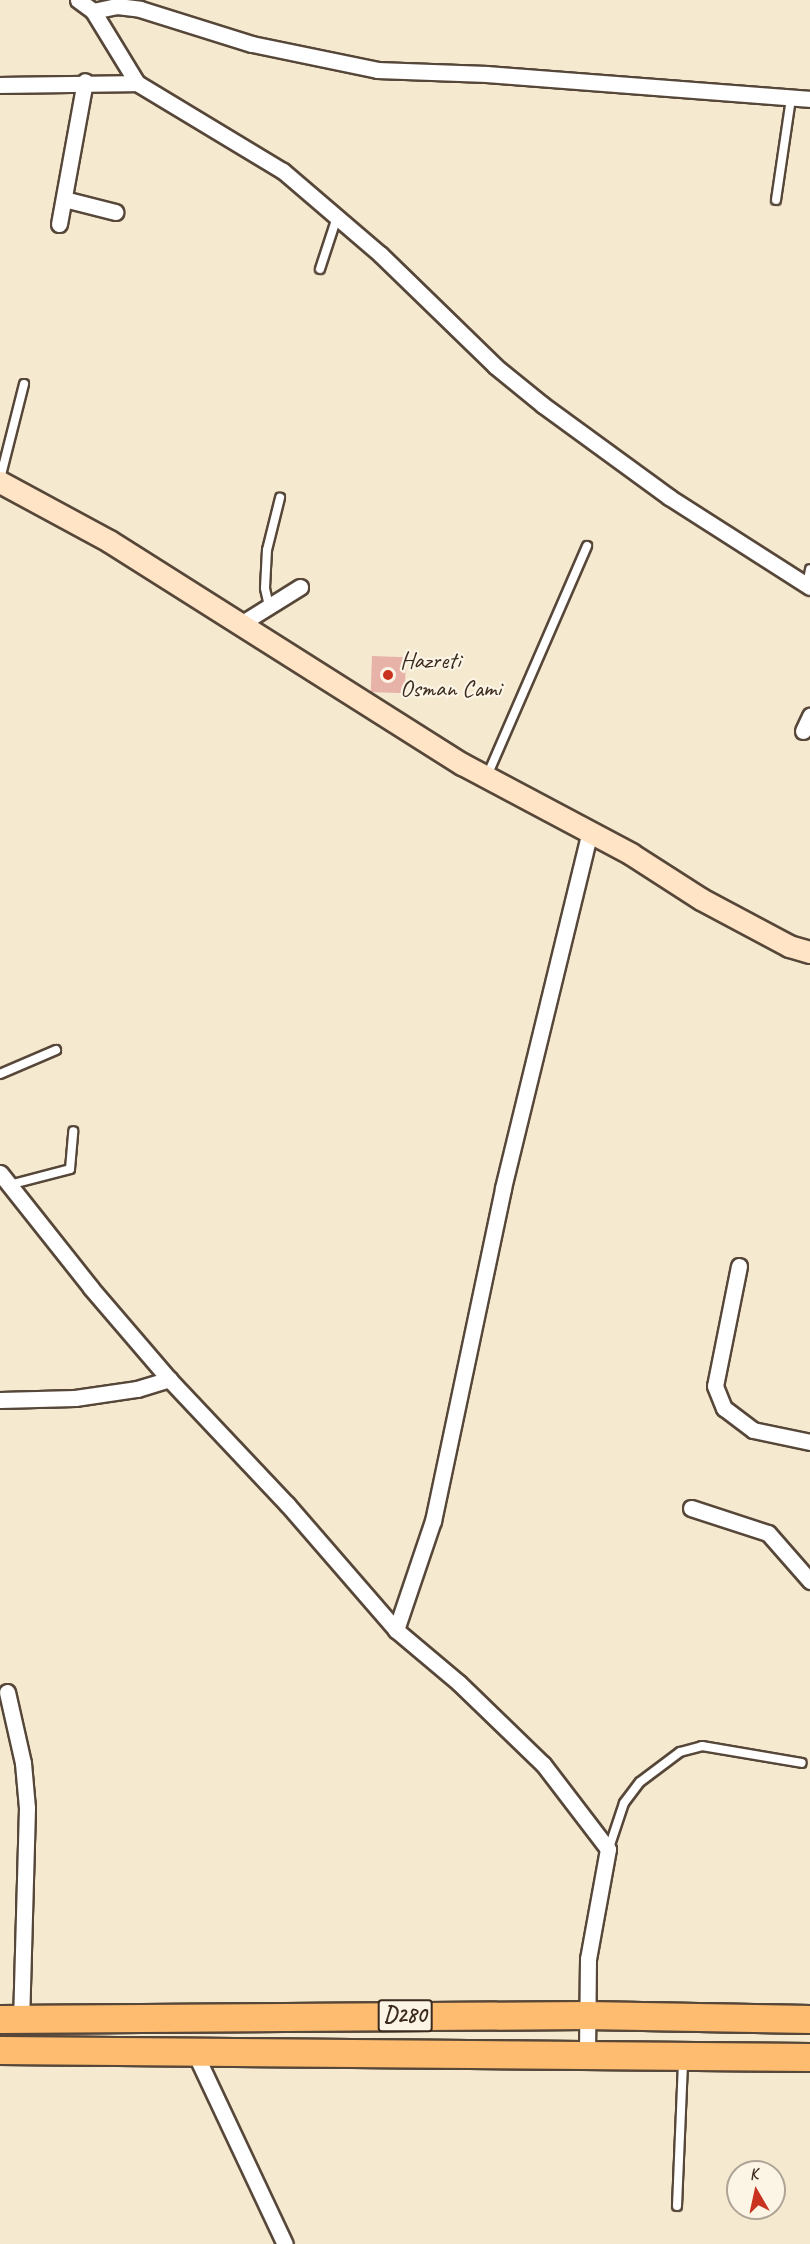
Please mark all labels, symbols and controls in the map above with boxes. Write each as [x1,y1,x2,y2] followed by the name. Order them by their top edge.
[400,647,502,703] place label: Hazreti Osman Cami
[381,668,395,682] marker: Hazreti Osman Cami
[376,1997,434,2035] road number: D280
[726,2160,786,2220] north arrow
[748,2164,759,2185] text: K

